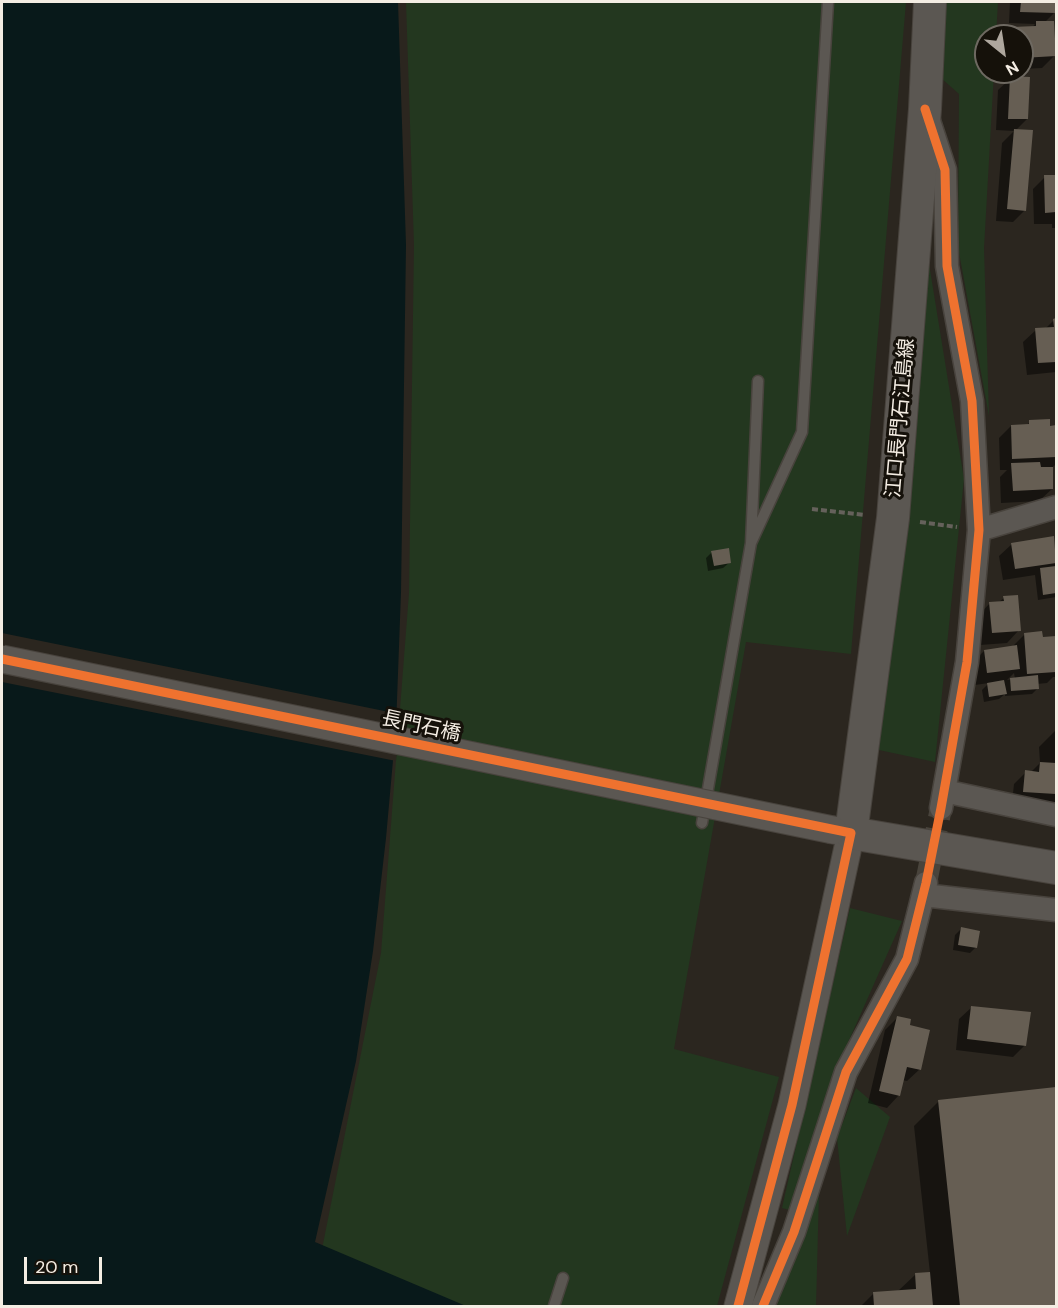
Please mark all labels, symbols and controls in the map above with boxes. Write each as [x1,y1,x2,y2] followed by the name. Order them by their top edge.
[974,24,1034,84] north arrow
[1002,56,1023,80] text: N
[882,337,920,499] street label: 江口長門石江島線
[379,707,463,747] street label: 長門石橋
[27,1245,105,1283] scale bar
[35,1255,78,1279] text: 20 m

